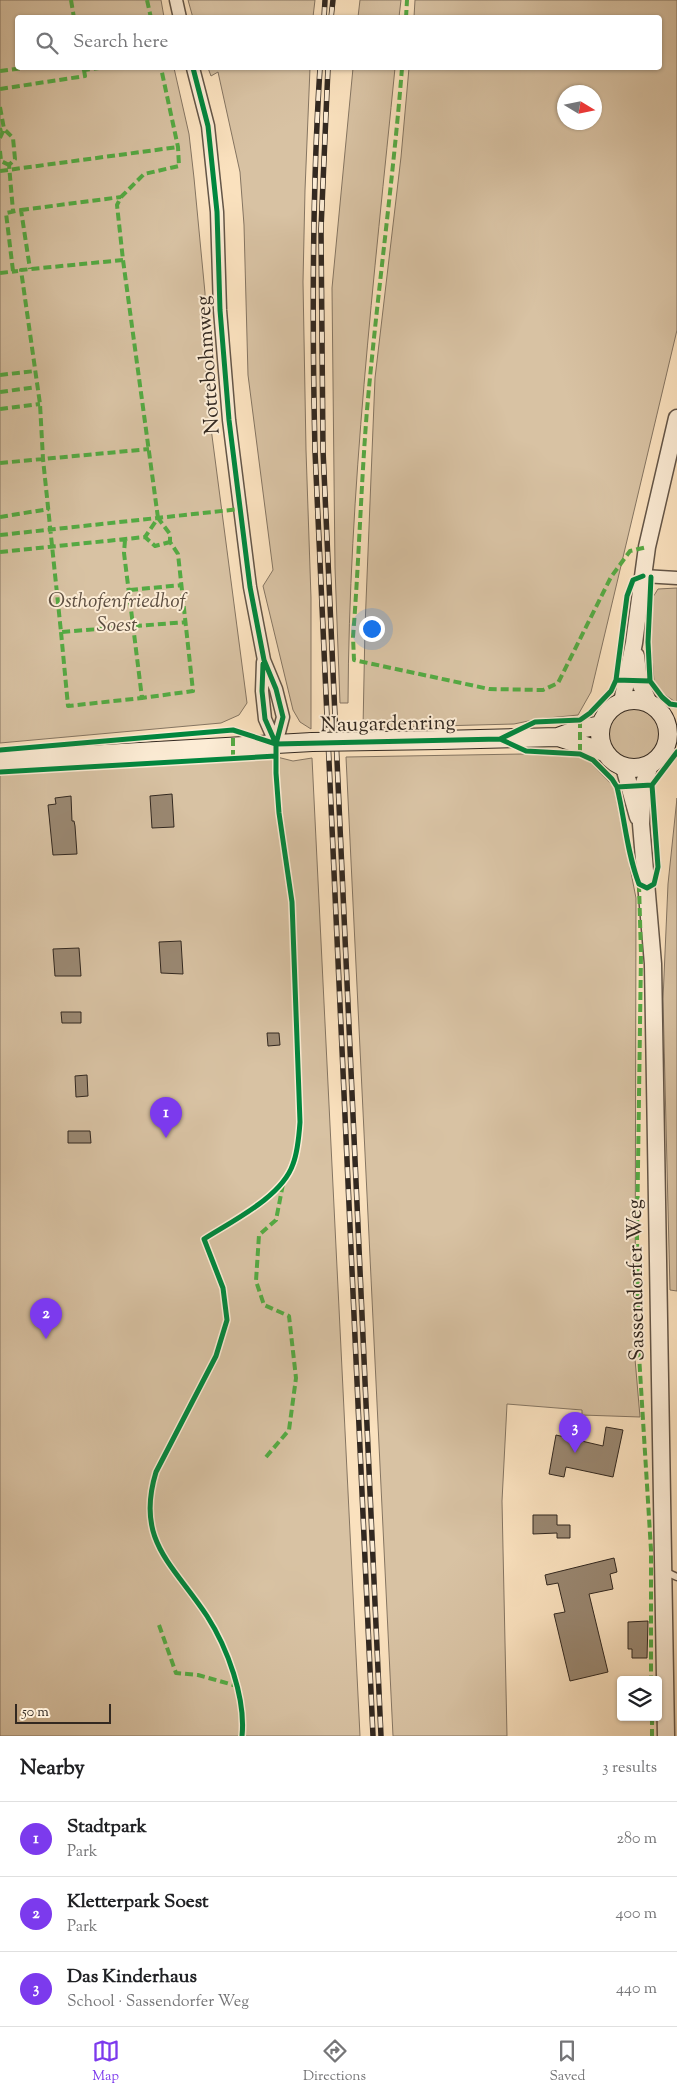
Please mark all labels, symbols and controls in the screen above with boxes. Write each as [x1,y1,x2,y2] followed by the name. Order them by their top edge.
[15,15,662,70] search box
[33,29,61,57] icon: search
[73,29,168,56] text: Search here
[557,85,602,130] north arrow
[189,295,229,435] street label: Nottebohmweg
[48,587,189,641] park label: Osthofenfriedhof Soest
[359,616,385,642] your location
[320,709,456,741] street label: Naugardenring
[150,1097,182,1138] pin: 1
[621,1199,653,1361] street label: Sassendorfer Weg
[30,1298,62,1339] pin: 2
[559,1412,591,1453] pin: 3
[617,1676,662,1721] map controls
[617,1676,662,1721] button: layers
[15,1701,111,1724] scale bar
[22,1703,49,1723] text: 50 m
[20,1754,85,1784] text: Nearby
[602,1757,657,1780] text: 3 results
[67,1814,147,1841] text: Stadtpark
[33,1828,39,1851] text: 1
[616,1828,657,1851] text: 280 m
[67,1841,98,1864] text: Park
[67,1889,209,1916] text: Kletterpark Soest
[32,1903,40,1926] text: 2
[616,1903,657,1926] text: 400 m
[67,1916,98,1939] text: Park
[67,1964,197,1991] text: Das Kinderhaus
[33,1978,39,2001] text: 3
[616,1978,657,2001] text: 440 m
[67,1991,249,2014] text: School · Sassendorfer Weg
[92,2037,120,2087] tab: Map
[303,2037,366,2087] tab: Directions
[549,2037,585,2087] tab: Saved

